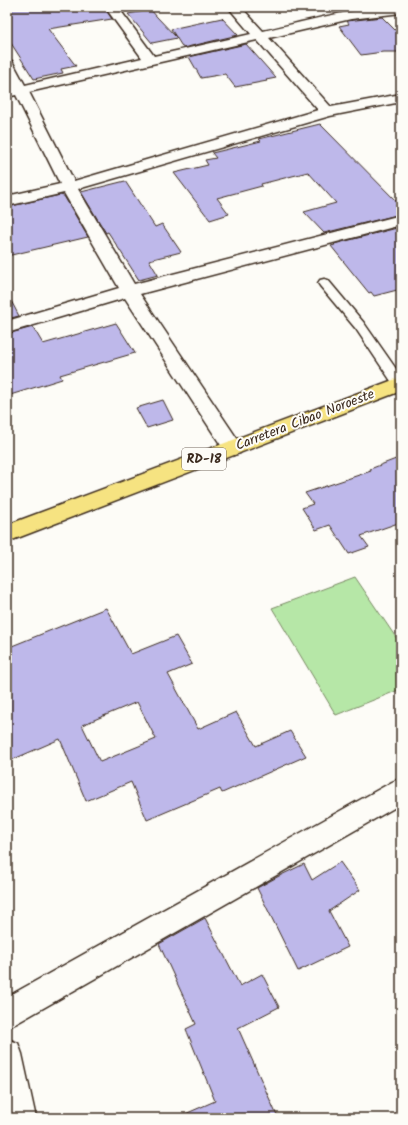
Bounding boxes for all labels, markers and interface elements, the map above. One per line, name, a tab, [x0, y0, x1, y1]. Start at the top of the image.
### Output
street label: Carretera Cibao Noroeste	[232, 383, 378, 457]
road number: RD-18	[182, 448, 226, 470]

